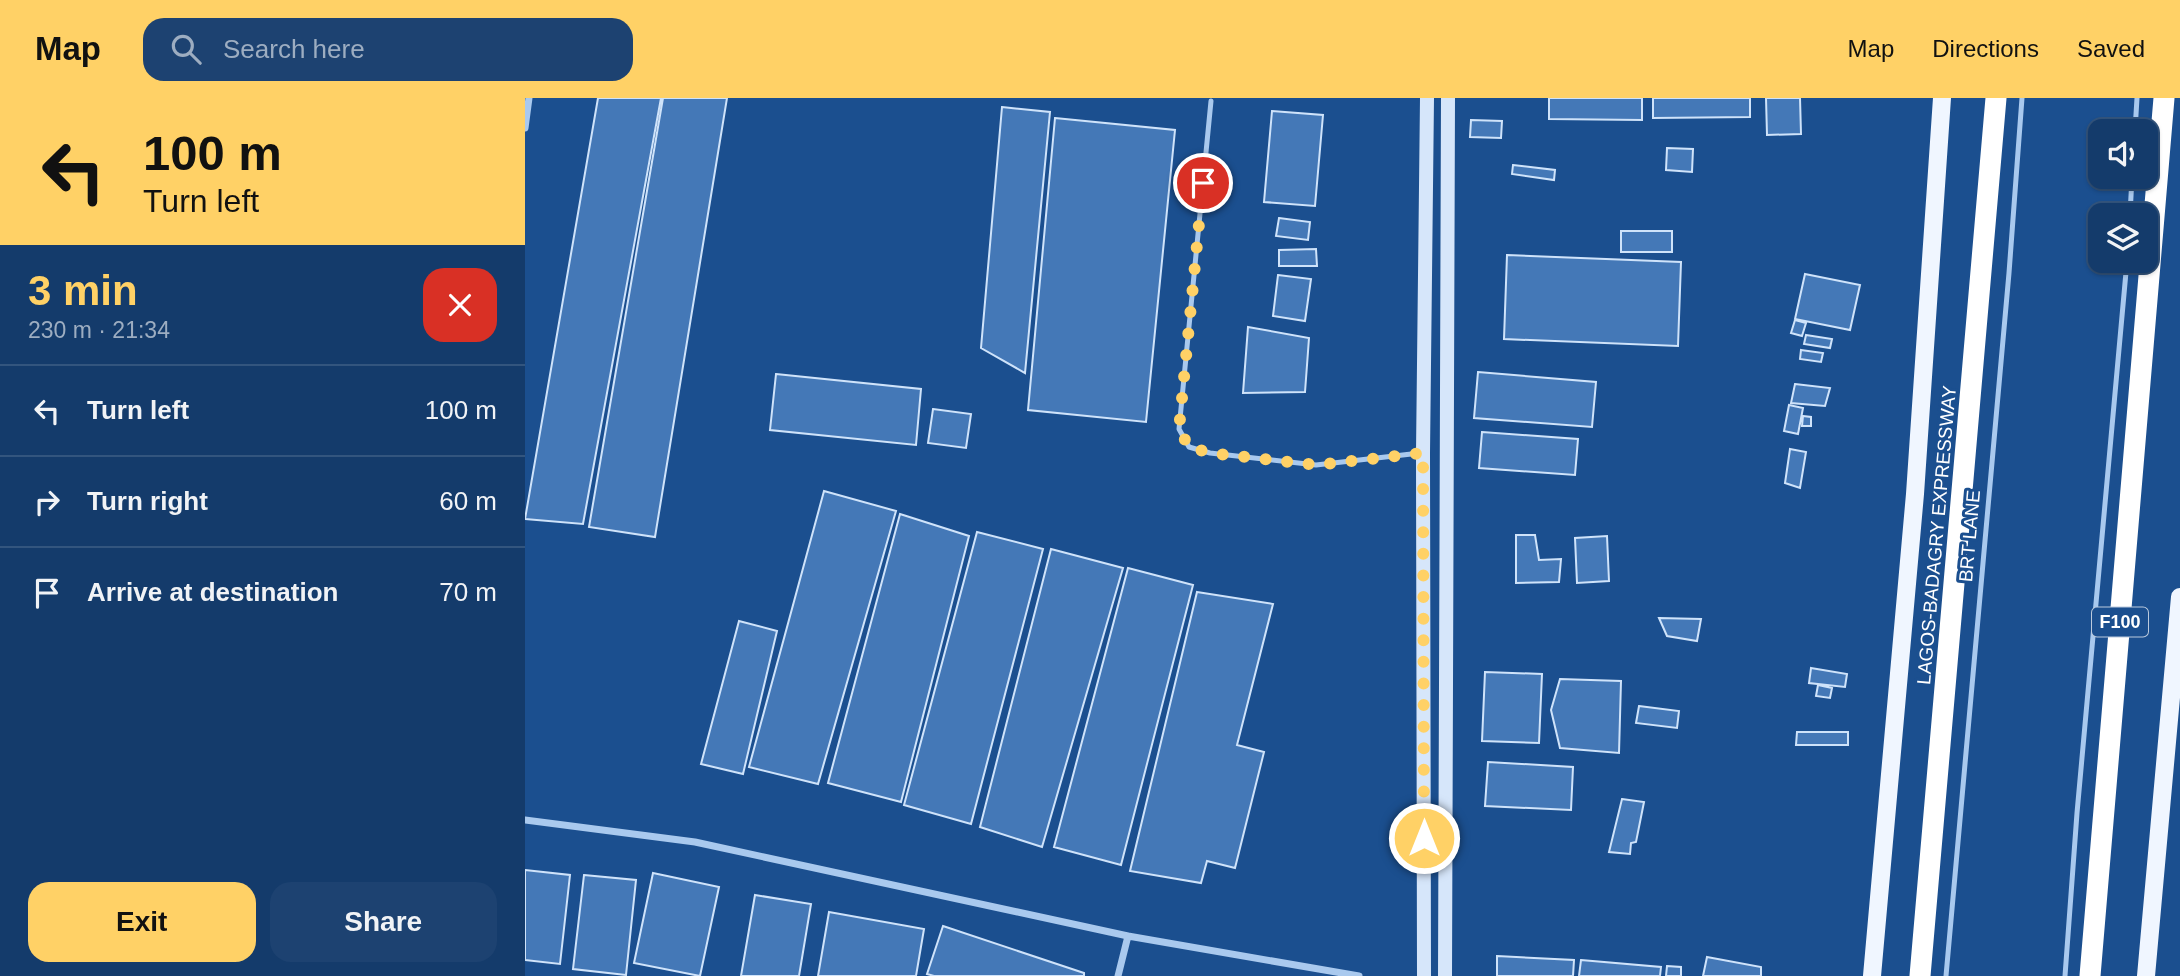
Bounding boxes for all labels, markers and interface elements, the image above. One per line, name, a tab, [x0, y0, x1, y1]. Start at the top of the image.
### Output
search box	[143, 18, 633, 81]
text: Map	[35, 30, 101, 67]
icon: search	[167, 30, 205, 68]
text: Search here	[223, 34, 365, 64]
text: Map	[1848, 35, 1894, 62]
text: Directions	[1932, 35, 2039, 62]
text: Saved	[2077, 35, 2145, 62]
map controls	[2088, 119, 2158, 273]
button: sound	[2088, 119, 2158, 189]
icon: left	[28, 126, 119, 217]
text: 100 m	[143, 126, 282, 180]
pin	[1173, 153, 1233, 213]
icon: arrive	[1184, 164, 1222, 202]
text: Turn left	[143, 183, 259, 219]
button: layers	[2088, 203, 2158, 273]
text: 3 min	[28, 267, 138, 314]
button: close	[423, 268, 497, 342]
text: 230 m · 21:34	[28, 317, 170, 343]
street label: LAGOS-BADAGRY EXPRESSWAY	[1913, 384, 1960, 686]
icon: left	[28, 392, 66, 430]
text: Turn left	[87, 395, 189, 425]
text: 100 m	[425, 395, 497, 425]
icon: right	[28, 483, 66, 521]
text: Turn right	[87, 486, 208, 516]
text: 60 m	[439, 486, 497, 516]
street label: BRT LANE	[1955, 489, 1984, 583]
icon: arrive	[28, 574, 66, 612]
text: Arrive at destination	[87, 577, 338, 607]
text: 70 m	[439, 577, 497, 607]
road number: F100	[2092, 608, 2148, 636]
position arrow	[1387, 801, 1461, 875]
button: Exit	[28, 882, 256, 962]
button: Share	[270, 882, 497, 962]

